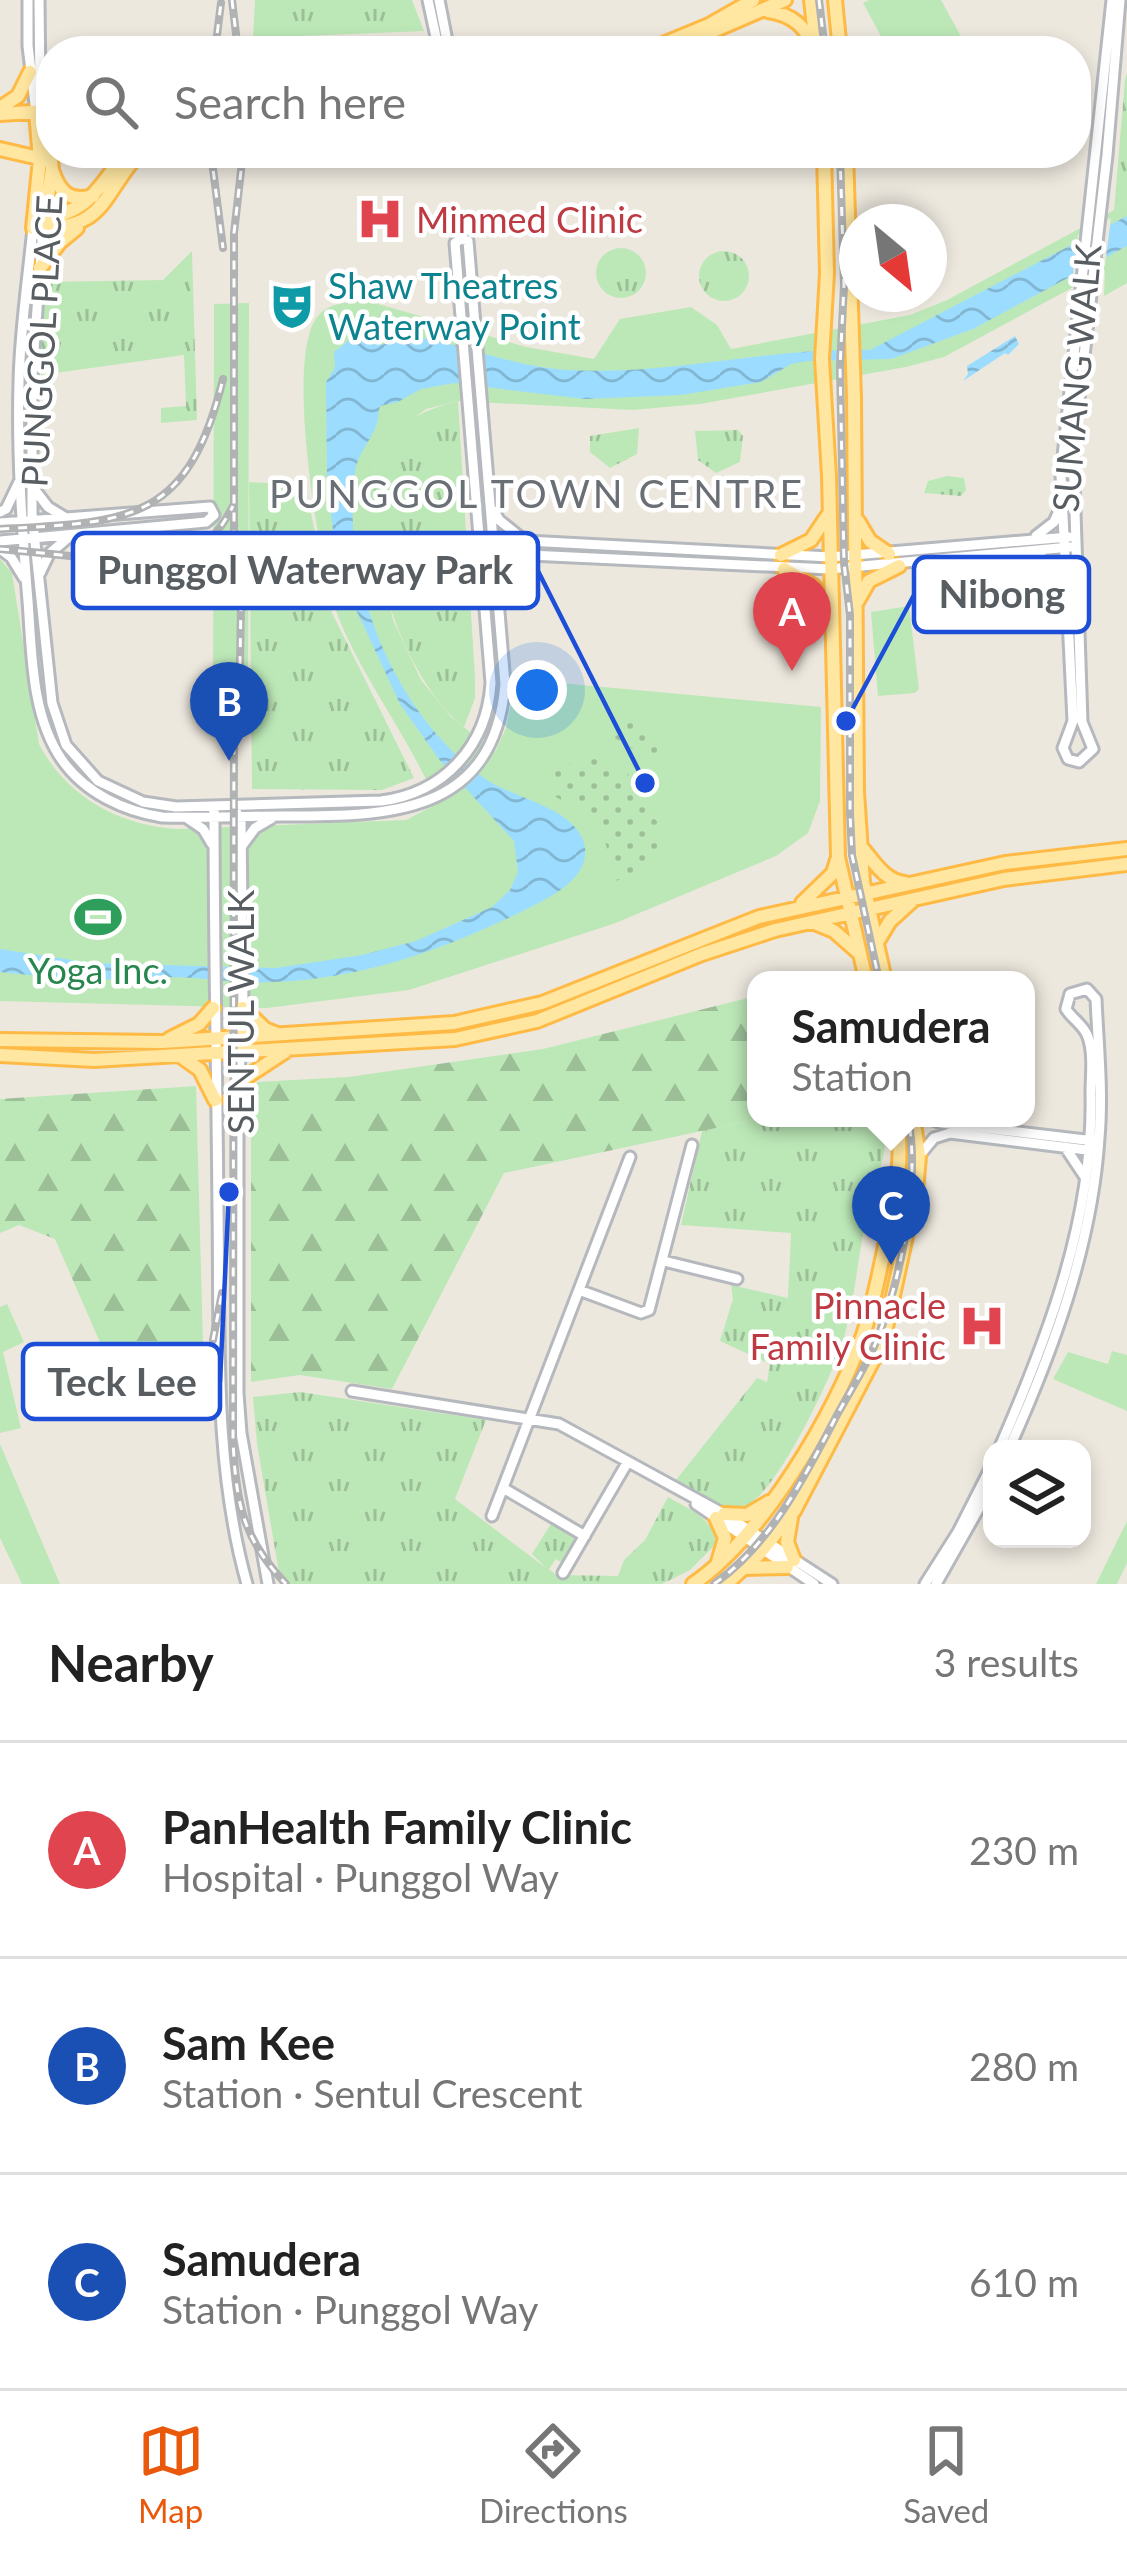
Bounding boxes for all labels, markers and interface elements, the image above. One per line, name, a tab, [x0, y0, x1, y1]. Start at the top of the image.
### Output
search box	[36, 36, 1091, 168]
icon: search	[78, 69, 144, 135]
text: Search here	[174, 75, 406, 129]
street label: PUNGGOL PLACE	[11, 194, 71, 488]
hospital icon: Minmed Clinic	[355, 194, 405, 244]
place label: Minmed Clinic	[416, 197, 643, 241]
north arrow	[839, 204, 947, 312]
street label: SUMANG WALK	[1042, 242, 1110, 514]
place label: Shaw Theatres Waterway Point	[328, 263, 581, 348]
theatre icon: Shaw Theatres Waterway Point	[267, 281, 317, 331]
district label: PUNGGOL TOWN CENTRE	[269, 470, 805, 516]
callout: Punggol Waterway Park	[73, 533, 538, 608]
text: Punggol Waterway Park	[97, 546, 513, 592]
callout: Nibong	[914, 557, 1089, 632]
text: Nibong	[939, 570, 1065, 616]
pin: A	[753, 572, 831, 671]
your location	[507, 660, 567, 720]
pin: B	[190, 662, 268, 761]
street label: SENTUL WALK	[218, 890, 262, 1134]
sports icon: Yoga Inc.	[73, 892, 123, 942]
place label: Yoga Inc.	[28, 948, 168, 992]
popup	[747, 971, 1035, 1127]
text: Samudera	[791, 999, 991, 1053]
text: Station	[791, 1053, 913, 1099]
pin: C	[852, 1166, 930, 1265]
place label: Pinnacle Family Clinic	[750, 1283, 946, 1368]
hospital icon: Pinnacle Family Clinic	[957, 1301, 1007, 1351]
callout: Teck Lee	[23, 1344, 220, 1419]
text: Teck Lee	[47, 1358, 197, 1404]
map controls	[983, 1440, 1091, 1548]
button: layers	[983, 1440, 1091, 1548]
text: Nearby	[48, 1632, 214, 1693]
text: 3 results	[934, 1639, 1079, 1685]
text: PanHealth Family Clinic	[162, 1800, 632, 1854]
text: A	[73, 1827, 101, 1873]
text: 230 m	[969, 1827, 1079, 1873]
text: Hospital · Punggol Way	[162, 1854, 559, 1900]
text: Sam Kee	[162, 2016, 335, 2070]
text: B	[74, 2043, 100, 2089]
text: 280 m	[969, 2043, 1079, 2089]
text: Station · Sentul Crescent	[162, 2070, 583, 2116]
text: Samudera	[162, 2232, 361, 2286]
text: C	[74, 2259, 100, 2305]
text: 610 m	[969, 2259, 1079, 2305]
text: Station · Punggol Way	[162, 2286, 538, 2332]
tab: Map	[138, 2418, 204, 2530]
tab: Directions	[479, 2418, 628, 2530]
tab: Saved	[903, 2418, 989, 2530]

